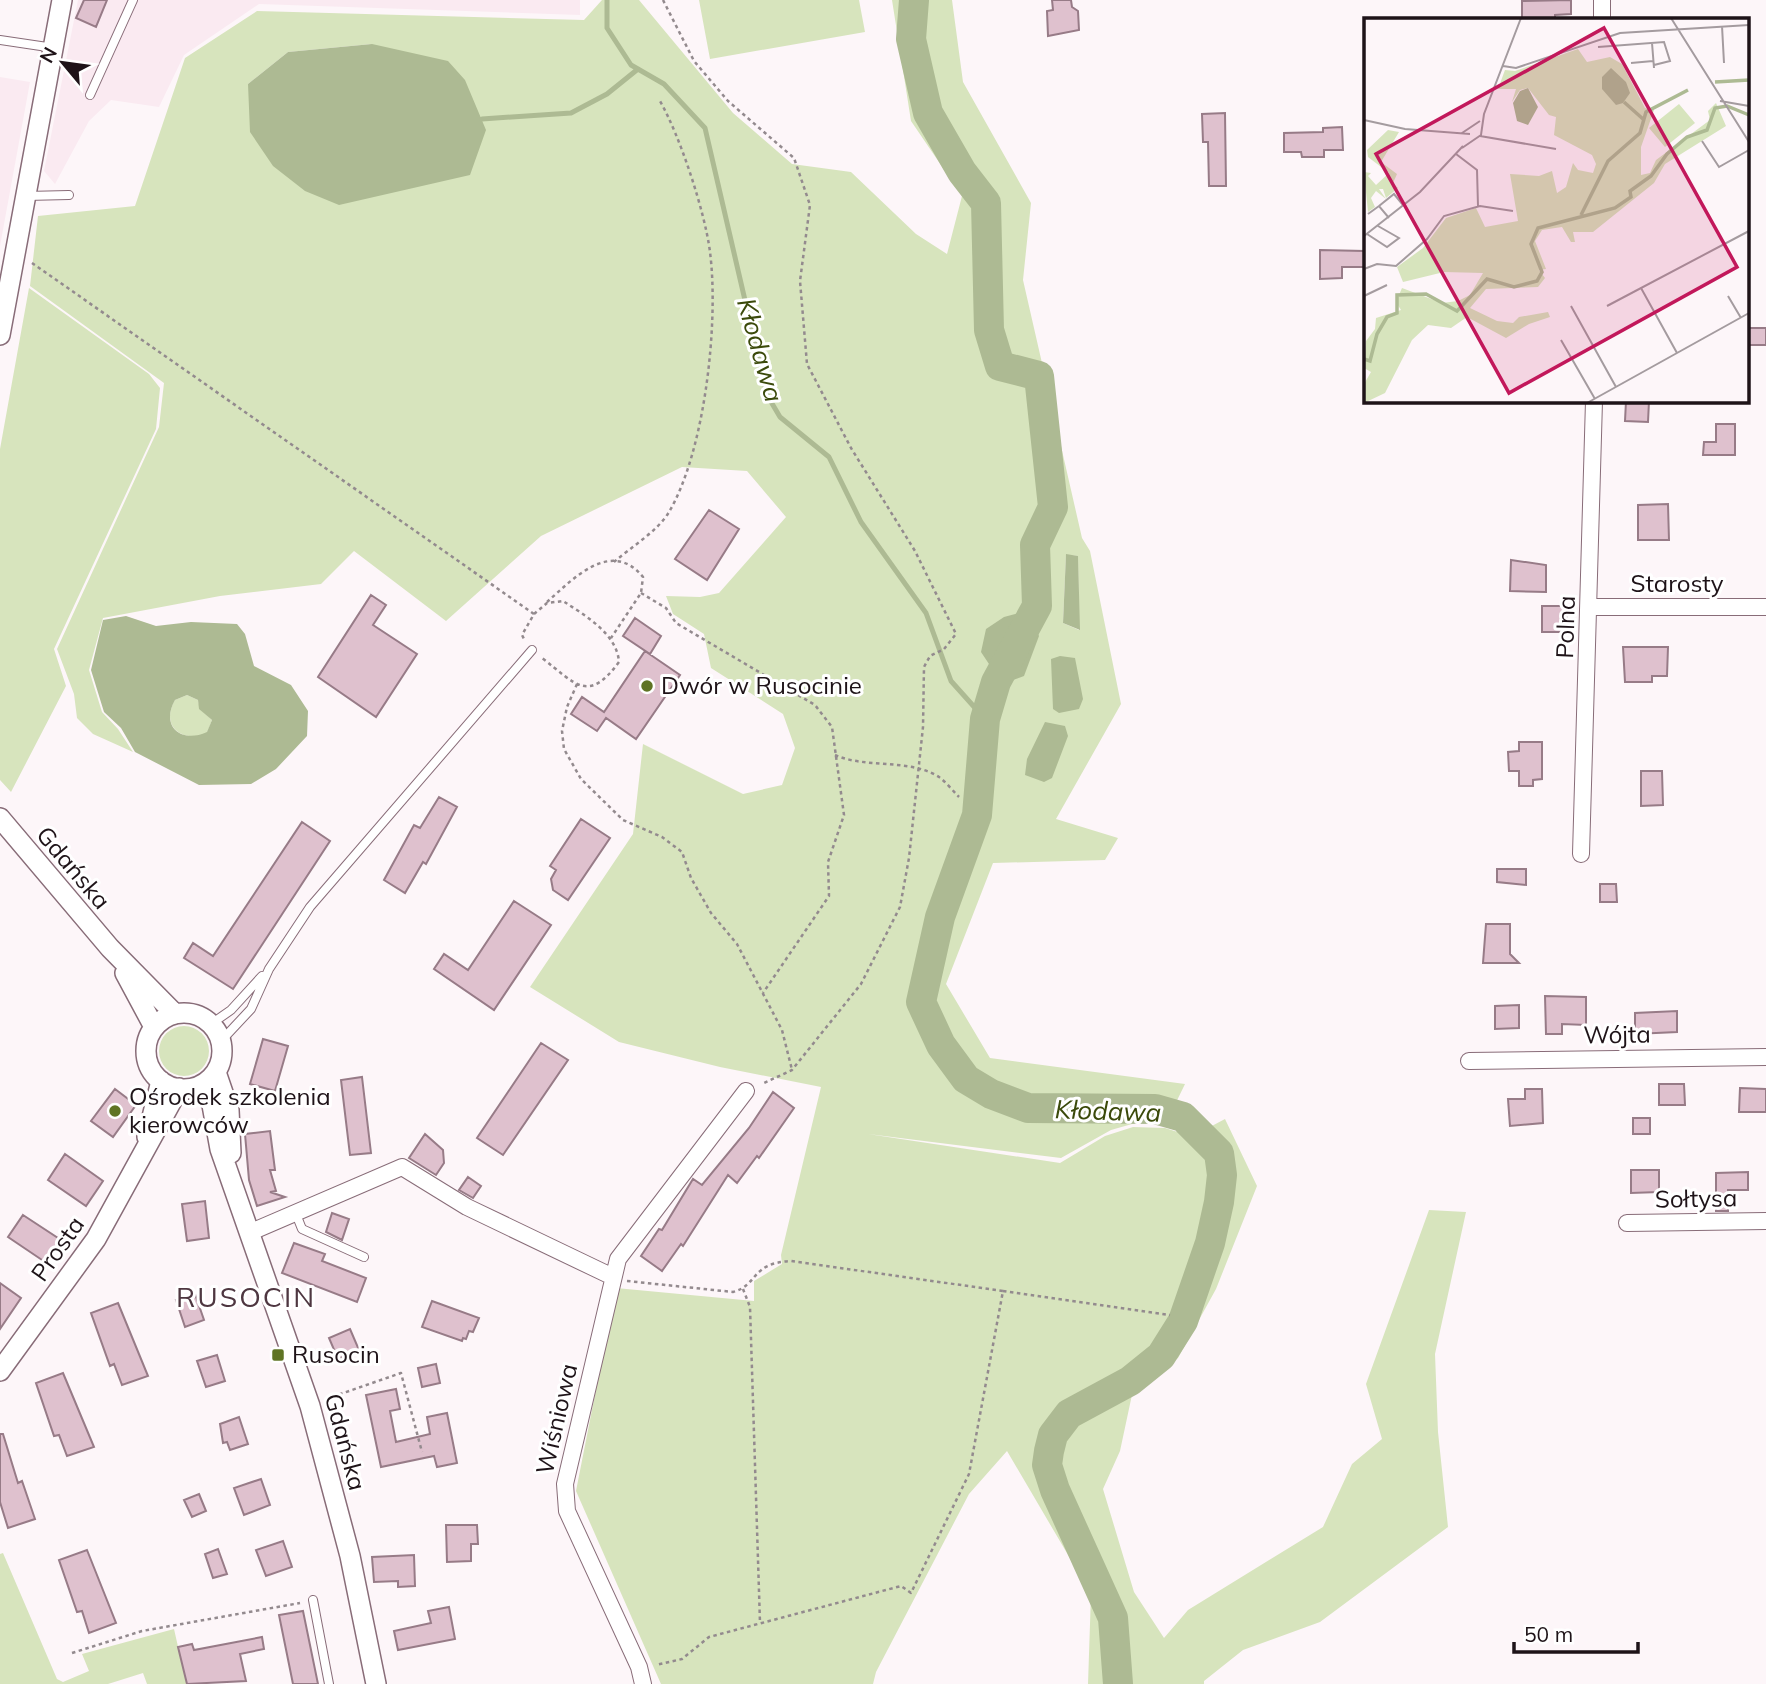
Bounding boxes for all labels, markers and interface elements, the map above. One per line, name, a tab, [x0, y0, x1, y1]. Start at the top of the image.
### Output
inset map	[1364, 18, 1748, 402]
north arrow	[28, 28, 98, 98]
text: N	[34, 43, 62, 67]
water label: Kłodawa	[730, 294, 791, 406]
street label: Starosty	[1630, 568, 1724, 598]
street label: Polna	[1549, 595, 1581, 659]
place label: Dwór w Rusocinie	[661, 670, 862, 700]
marker: Dwór w Rusocinie	[639, 678, 655, 694]
street label: Gdańska	[30, 820, 117, 915]
street label: Wójta	[1583, 1018, 1651, 1050]
place label: Ośrodek szkolenia kierowców	[129, 1081, 331, 1139]
water label: Kłodawa	[1054, 1092, 1162, 1129]
marker: Ośrodek szkolenia kierowców	[107, 1103, 123, 1119]
street label: Sołtysa	[1655, 1182, 1737, 1214]
street label: Prosta	[24, 1210, 90, 1287]
district label: RUSOCIN	[176, 1279, 316, 1314]
place label: Rusocin	[292, 1339, 380, 1369]
marker: Rusocin	[270, 1347, 286, 1363]
street label: Wiśniowa	[529, 1361, 583, 1477]
street label: Gdańska	[319, 1390, 373, 1493]
scale bar	[1514, 1610, 1638, 1654]
text: 50 m	[1524, 1621, 1573, 1647]

